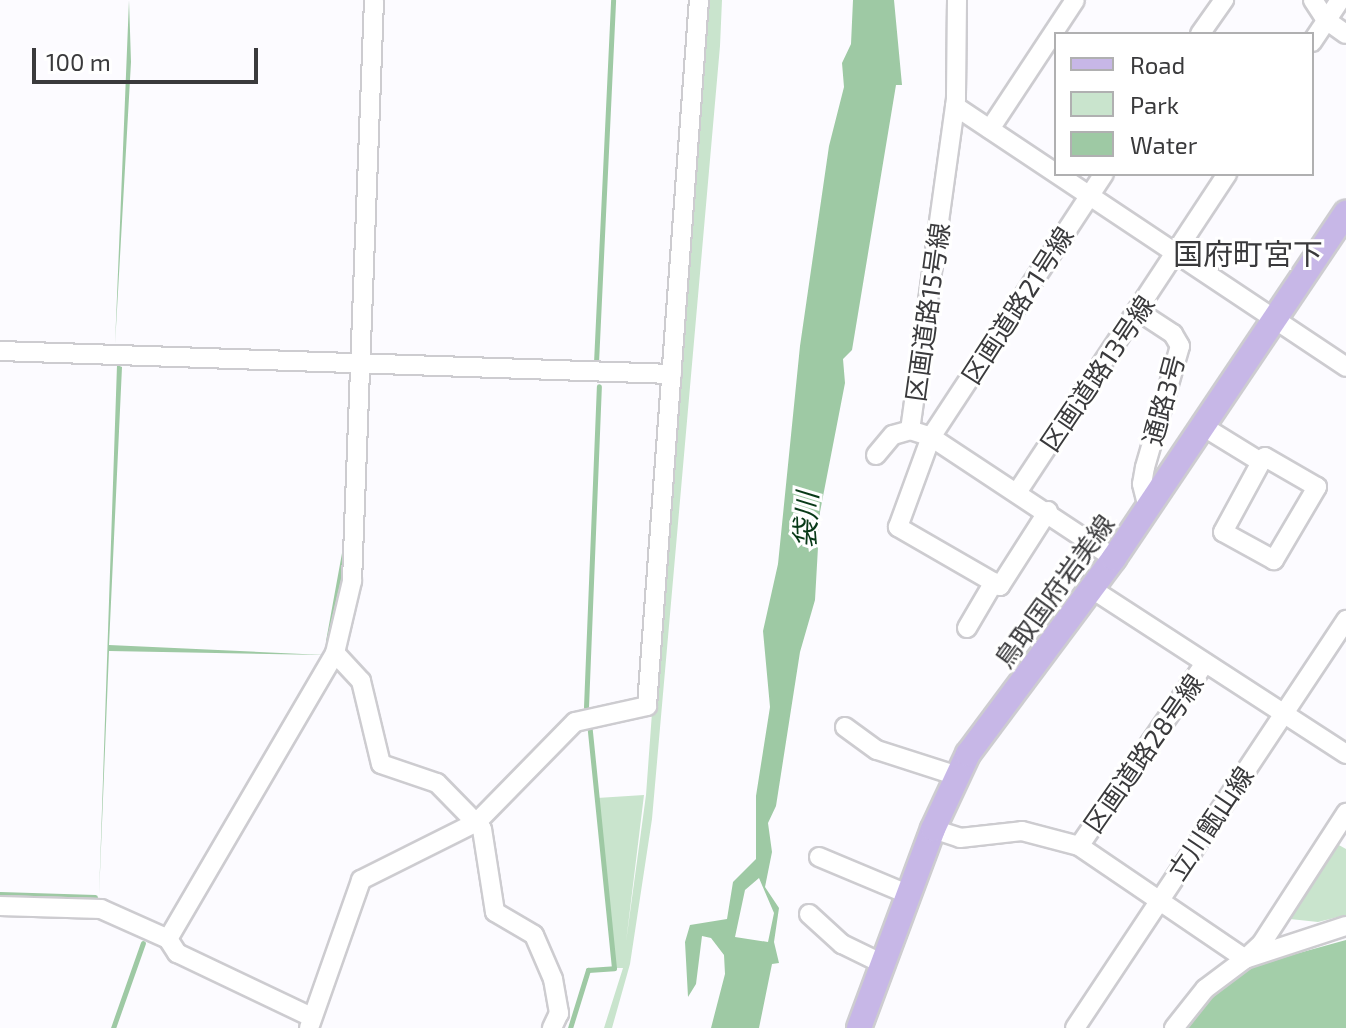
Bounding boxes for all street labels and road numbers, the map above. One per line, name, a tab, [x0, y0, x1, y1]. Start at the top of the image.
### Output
street label: 区画道路15号線	[899, 221, 955, 403]
street label: 区画道路21号線	[955, 221, 1079, 389]
street label: 区画道路13号線	[1034, 289, 1160, 457]
street label: 通路3号	[1136, 351, 1190, 449]
street label: 鳥取国府岩美線	[988, 508, 1120, 674]
street label: 区画道路28号線	[1077, 668, 1209, 838]
street label: 立川甑山線	[1161, 760, 1259, 886]

